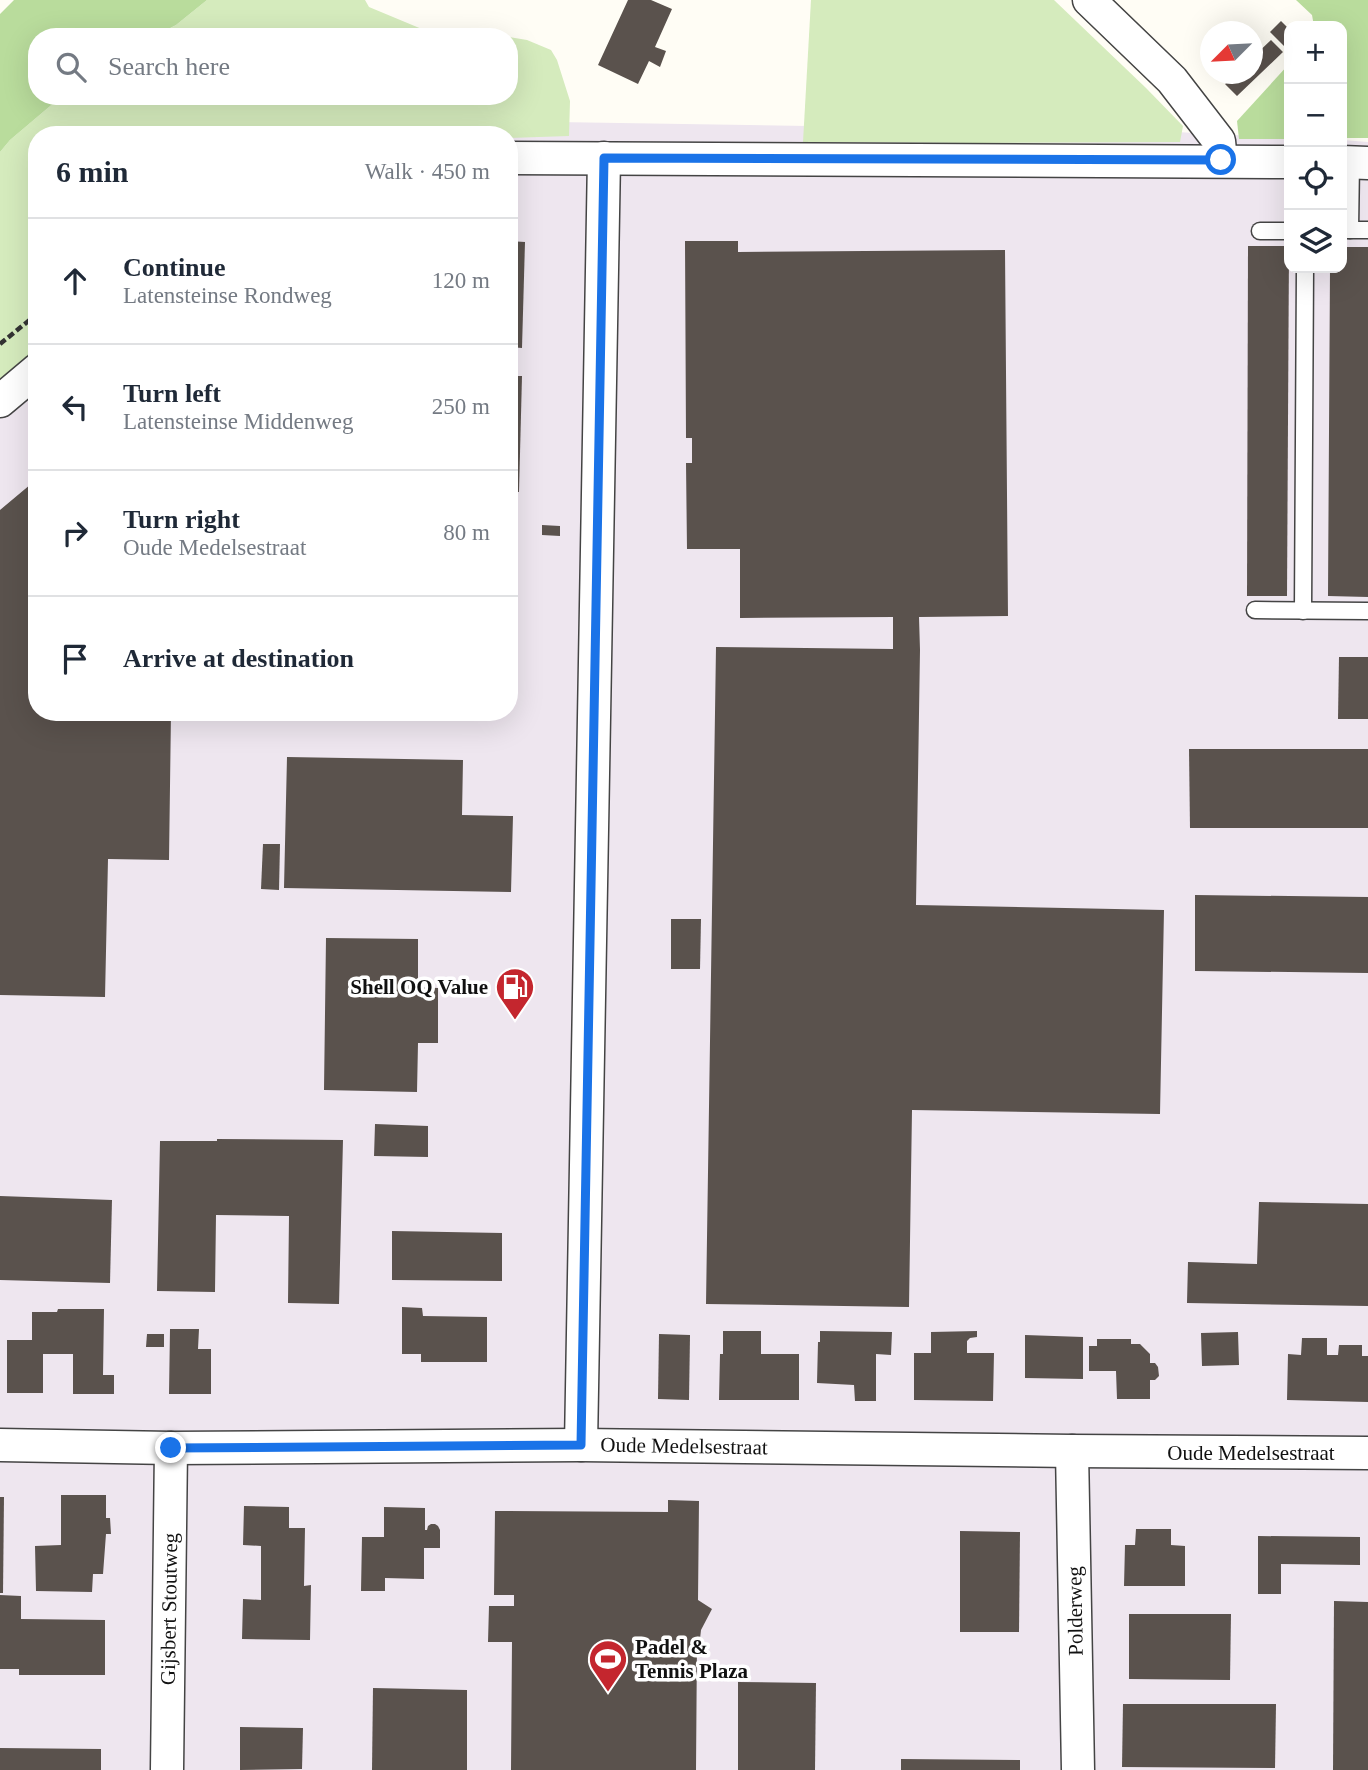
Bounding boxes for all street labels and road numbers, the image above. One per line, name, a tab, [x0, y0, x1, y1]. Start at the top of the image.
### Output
street label: Oude Medelsestraat	[600, 1433, 768, 1459]
street label: Oude Medelsestraat	[1167, 1441, 1335, 1465]
street label: Gijsbert Stoutweg	[156, 1532, 182, 1685]
street label: Polderweg	[1062, 1565, 1088, 1656]

